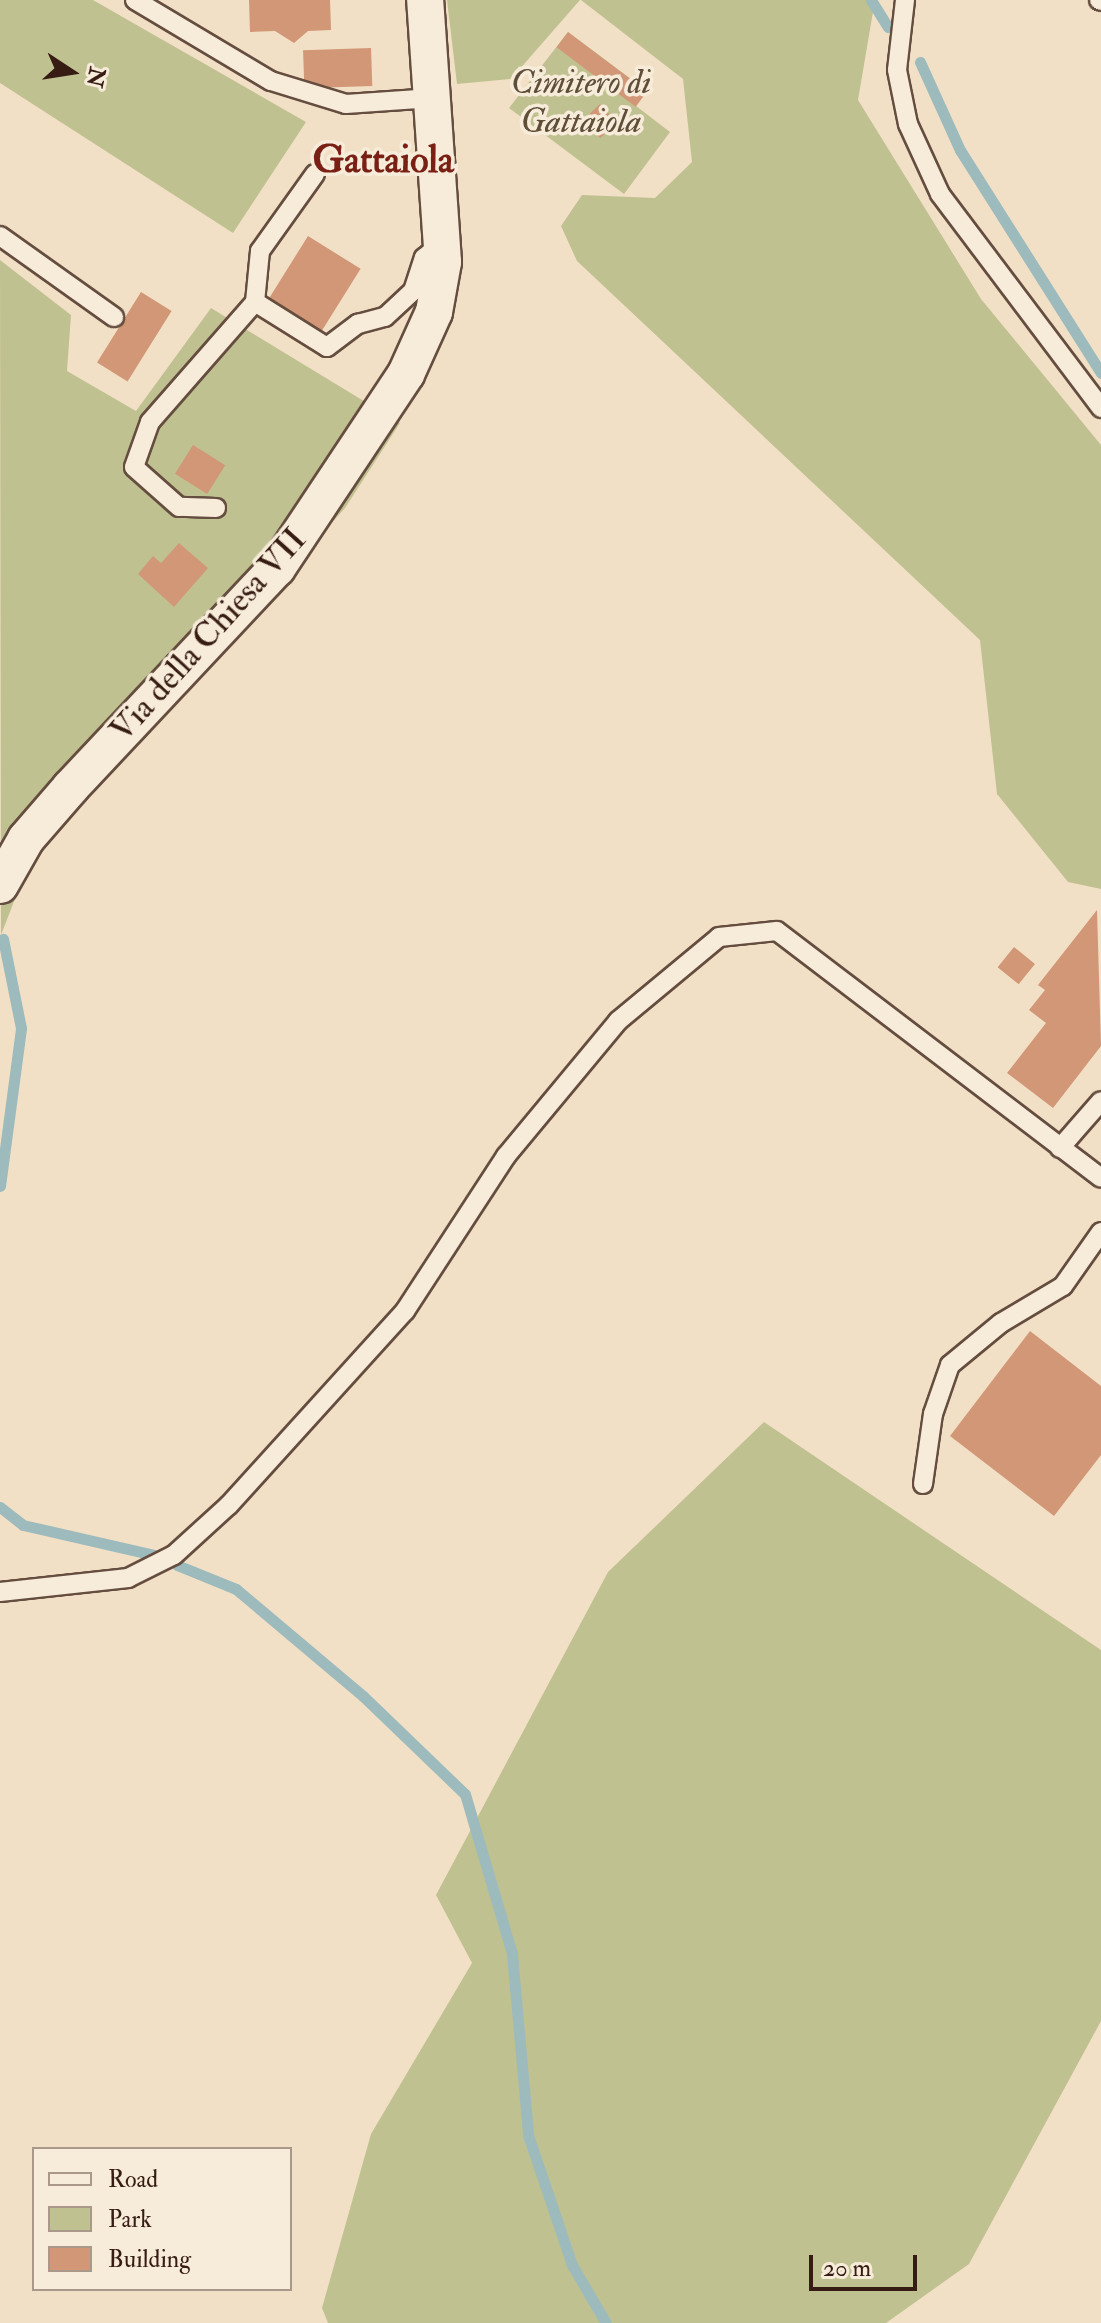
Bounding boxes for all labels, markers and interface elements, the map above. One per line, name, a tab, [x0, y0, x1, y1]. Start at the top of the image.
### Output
north arrow	[32, 32, 112, 112]
park label: Cimitero di Gattaiola	[511, 62, 651, 142]
text: N	[80, 64, 111, 90]
district label: Gattaiola	[312, 138, 454, 184]
street label: Via della Chiesa VII	[101, 520, 315, 750]
legend	[32, 2147, 292, 2291]
text: Road	[108, 2164, 158, 2195]
text: Park	[108, 2204, 152, 2235]
scale bar	[813, 2239, 921, 2289]
text: Building	[108, 2244, 191, 2275]
text: 20 m	[823, 2253, 871, 2284]

